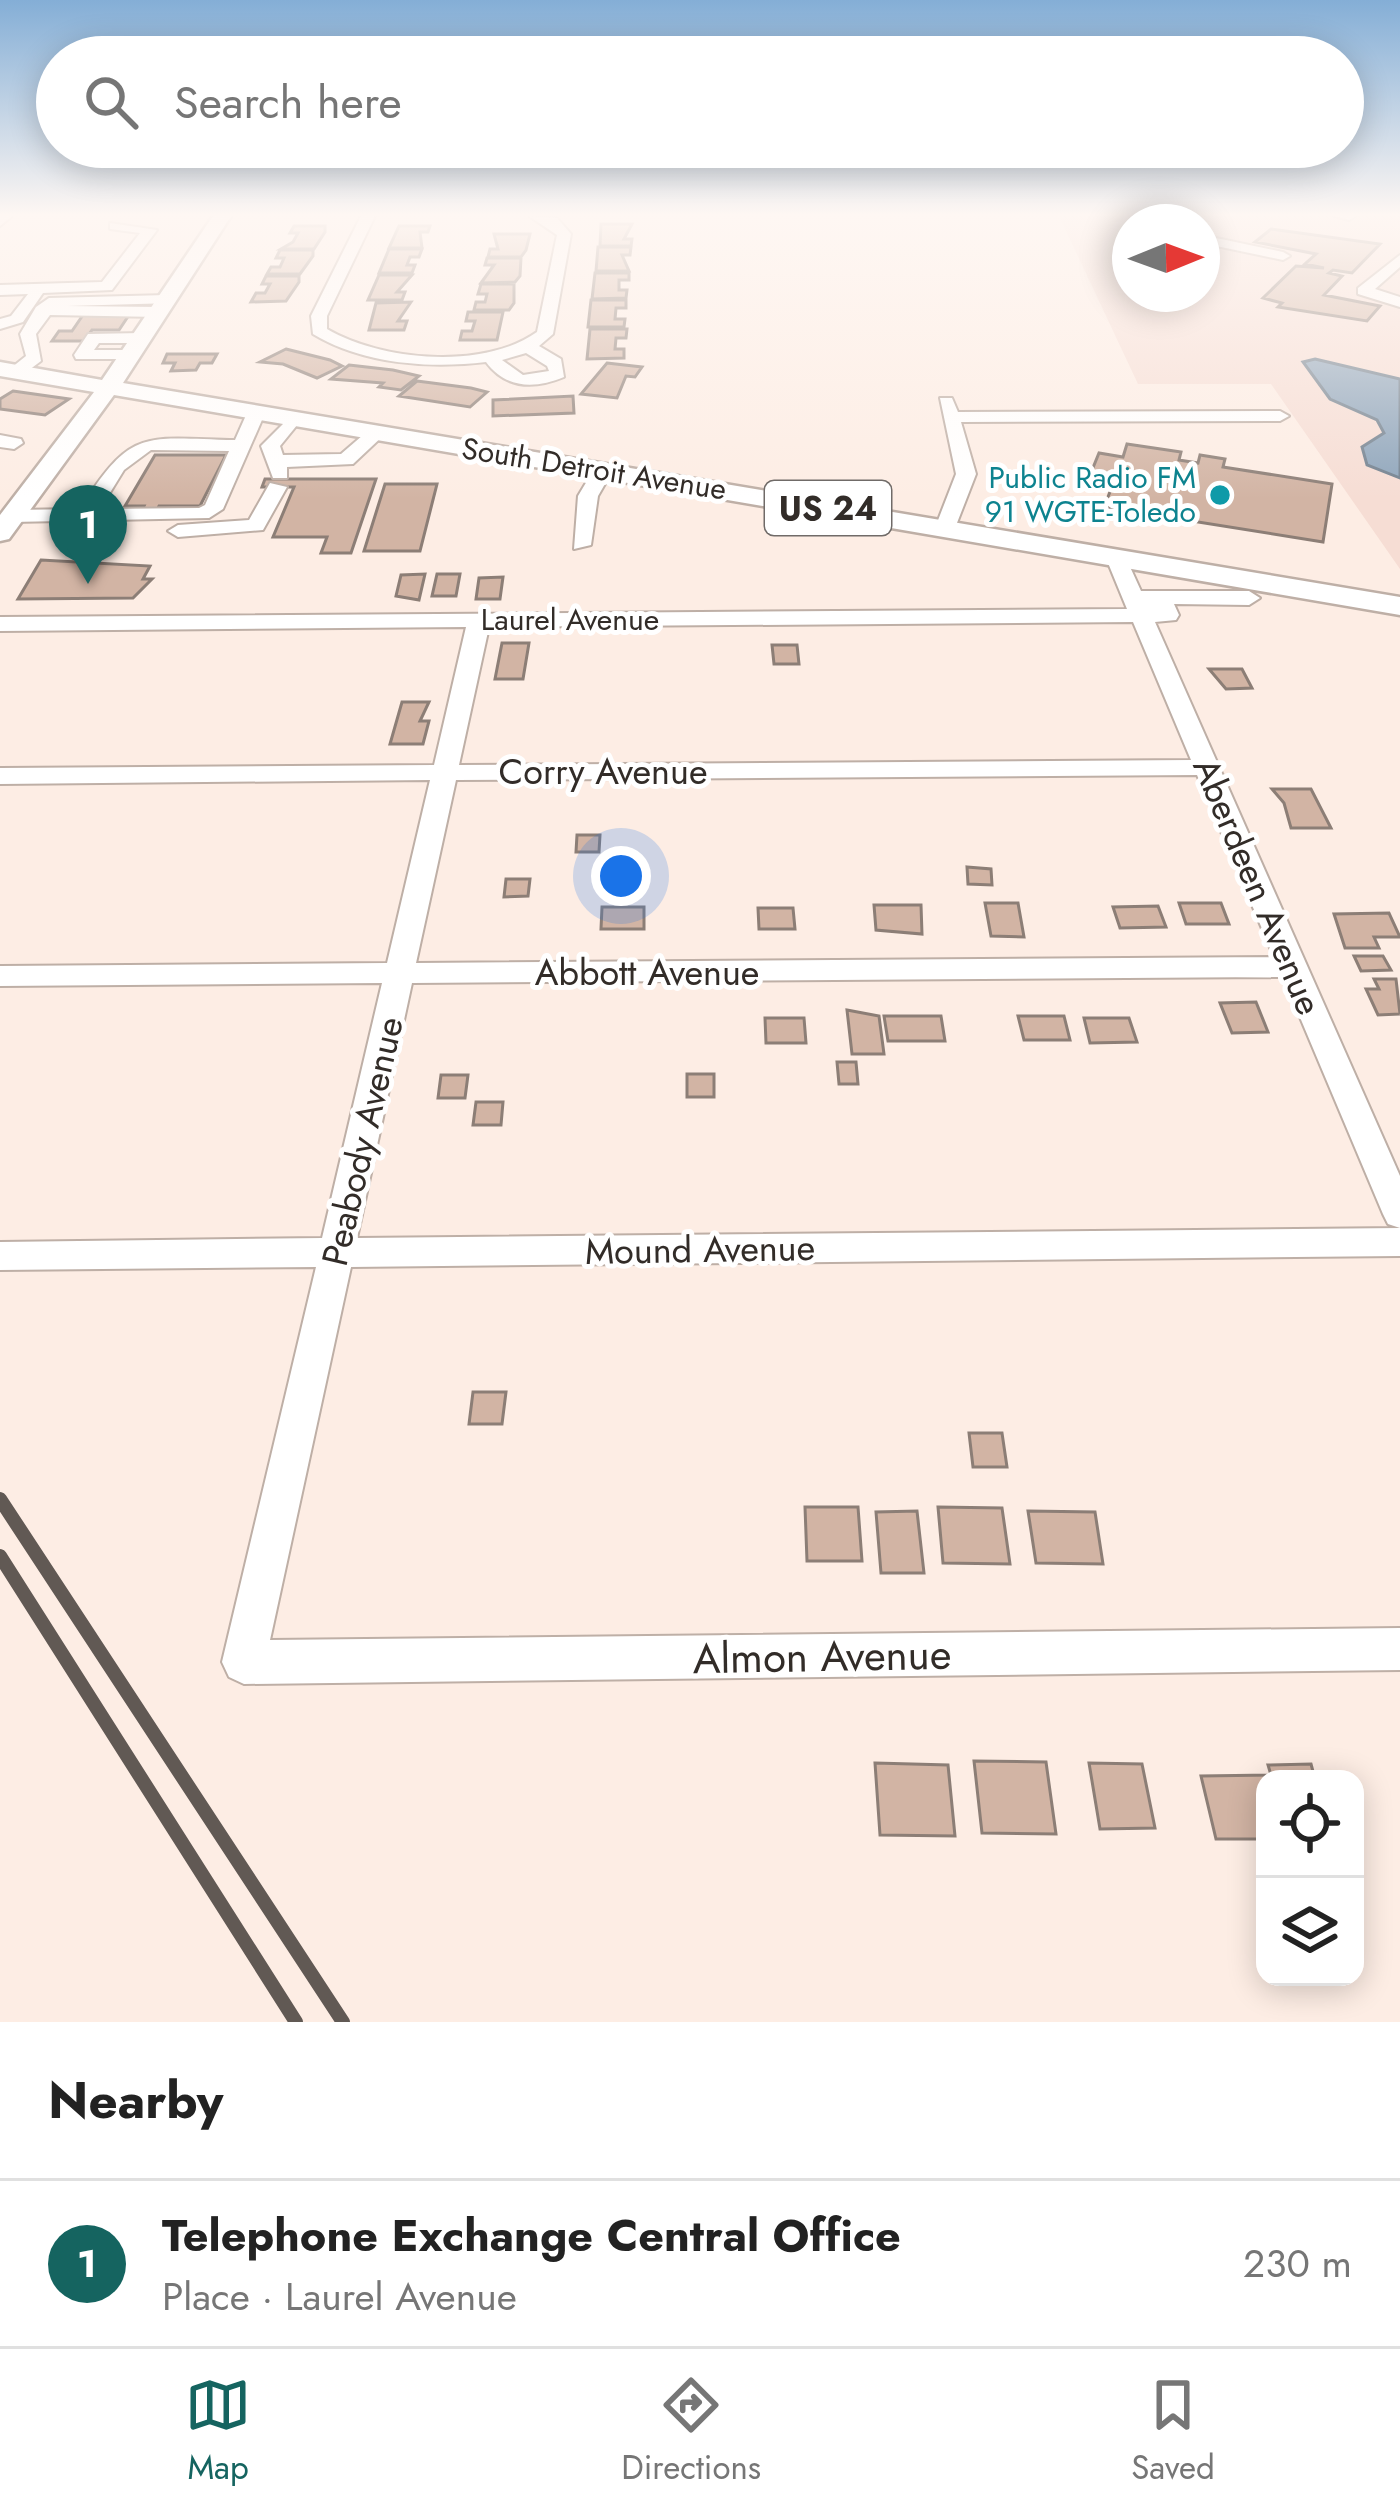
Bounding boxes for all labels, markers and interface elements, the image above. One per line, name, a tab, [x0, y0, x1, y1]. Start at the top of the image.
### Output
search box	[36, 36, 1364, 168]
icon: search	[78, 69, 144, 135]
text: Search here	[174, 70, 402, 135]
north arrow	[1112, 204, 1220, 312]
street label: South Detroit Avenue	[459, 426, 729, 511]
place label: Public Radio FM 91 WGTE-Toledo	[985, 456, 1196, 533]
road number: US 24	[765, 481, 891, 535]
marker: Public Radio FM 91 WGTE-Toledo	[1207, 482, 1233, 508]
pin: 1	[49, 485, 127, 584]
street label: Laurel Avenue	[481, 598, 659, 641]
street label: Corry Avenue	[499, 745, 707, 797]
street label: Aberdeen Avenue	[1180, 749, 1336, 1023]
your location	[591, 846, 651, 906]
street label: Abbott Avenue	[535, 946, 759, 998]
street label: Peabody Avenue	[308, 1011, 416, 1271]
street label: Mound Avenue	[585, 1221, 815, 1277]
street label: Almon Avenue	[692, 1624, 952, 1689]
map controls	[1256, 1770, 1364, 1986]
button: locate	[1256, 1770, 1364, 1878]
button: layers	[1256, 1878, 1364, 1986]
text: Nearby	[48, 2063, 223, 2137]
text: Telephone Exchange Central Office	[162, 2203, 901, 2268]
text: 1	[77, 2235, 97, 2292]
text: 230 m	[1243, 2235, 1352, 2292]
text: Place · Laurel Avenue	[162, 2268, 517, 2325]
tab: Map	[185, 2372, 251, 2491]
tab: Directions	[621, 2372, 761, 2491]
tab: Saved	[1131, 2372, 1215, 2491]

